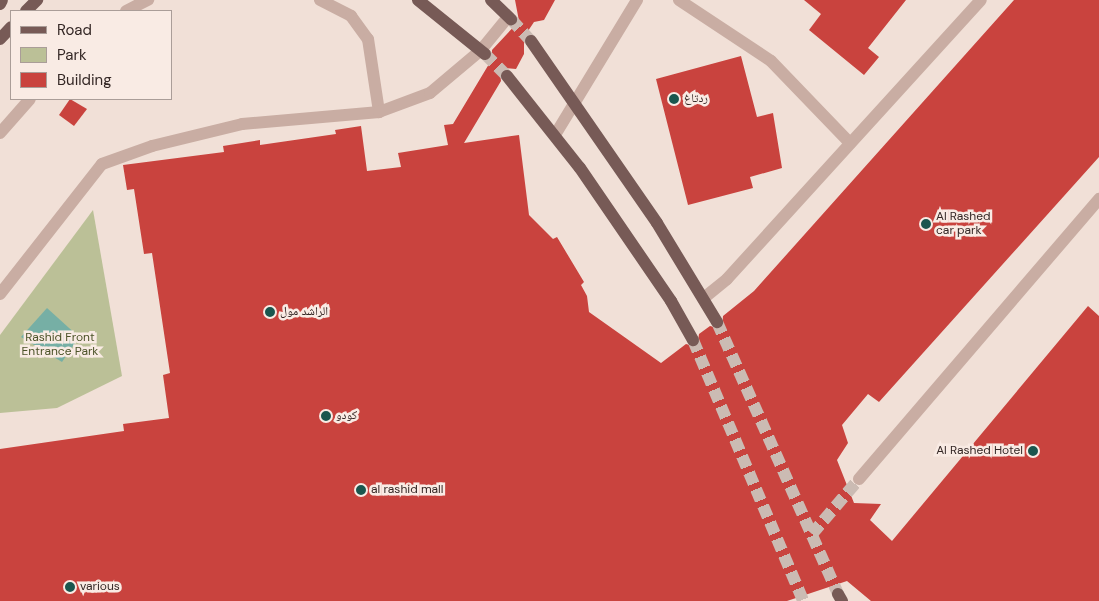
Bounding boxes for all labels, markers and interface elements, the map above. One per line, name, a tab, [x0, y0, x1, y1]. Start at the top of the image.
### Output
legend	[10, 10, 172, 100]
text: Road	[57, 20, 92, 40]
text: Park	[57, 45, 87, 65]
text: Building	[57, 70, 112, 90]
place label: ردتاغ	[684, 92, 708, 106]
marker: ردتاغ	[668, 93, 680, 105]
place label: Al Rashed car park	[936, 210, 991, 238]
marker: Al Rashed car park	[920, 218, 932, 230]
place label: الراشد مول	[280, 305, 328, 319]
marker: الراشد مول	[264, 306, 276, 318]
park label: Rashid Front Entrance Park	[22, 331, 98, 359]
place label: كودو	[336, 409, 357, 423]
marker: كودو	[320, 410, 332, 422]
place label: Al Rashed Hotel	[936, 444, 1023, 458]
marker: Al Rashed Hotel	[1027, 445, 1039, 457]
place label: al rashid mall	[371, 483, 443, 497]
marker: al rashid mall	[355, 484, 367, 496]
place label: various	[80, 580, 120, 594]
marker: various	[64, 581, 76, 593]

